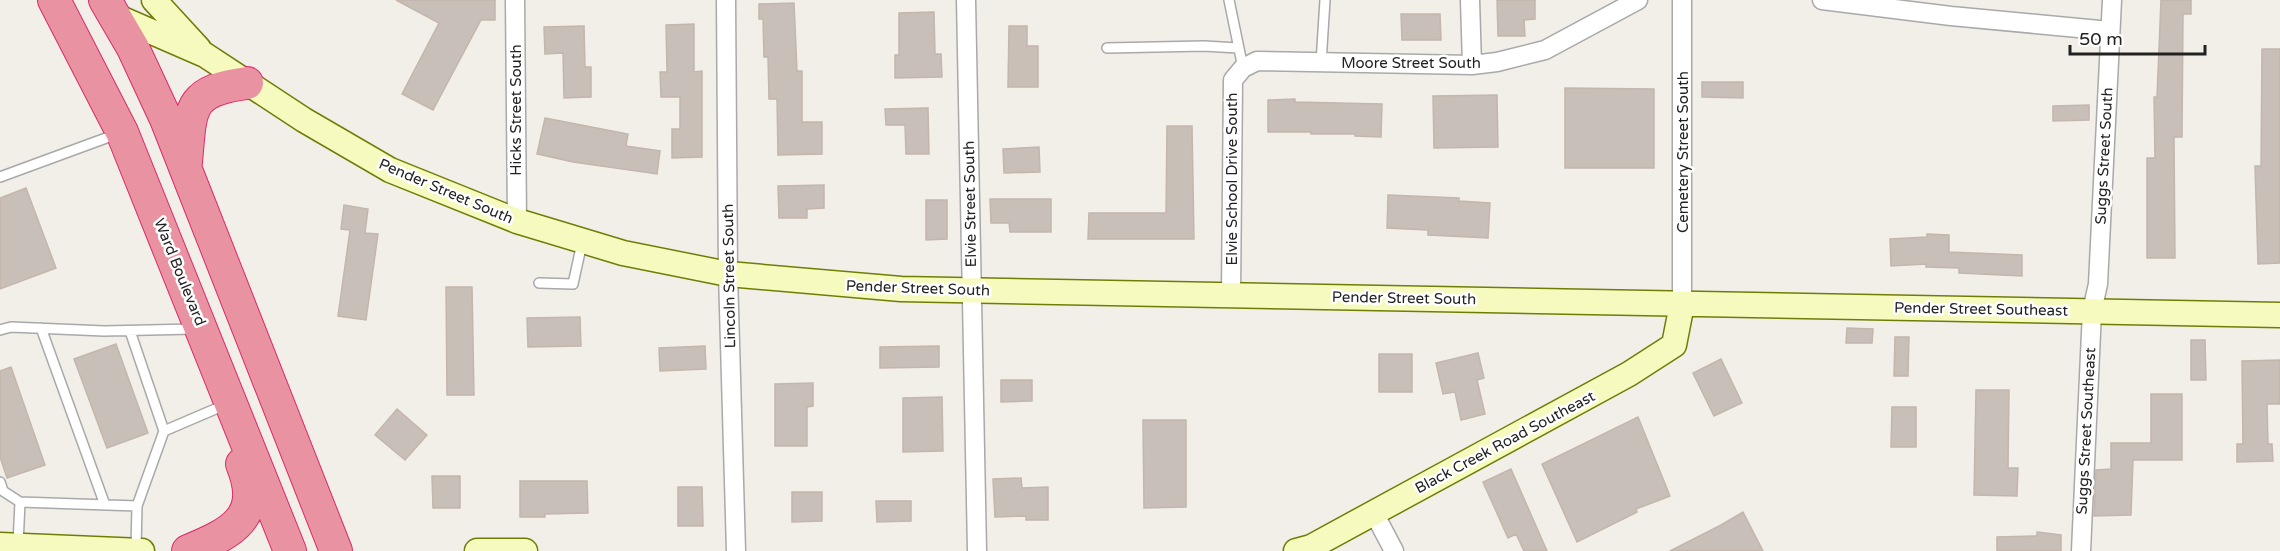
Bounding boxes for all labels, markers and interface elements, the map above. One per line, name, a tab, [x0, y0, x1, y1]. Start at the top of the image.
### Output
scale bar	[2070, 18, 2205, 56]
text: 50 m	[2079, 28, 2123, 50]
street label: Hicks Street South	[507, 44, 525, 176]
street label: Moore Street South	[1341, 54, 1481, 72]
street label: Cemetery Street South	[1674, 71, 1692, 233]
street label: Suggs Street South	[2091, 87, 2117, 225]
street label: Elvie School Drive South	[1223, 93, 1241, 265]
street label: Elvie Street South	[960, 141, 980, 267]
street label: Pender Street South	[376, 155, 516, 227]
street label: Lincoln Street South	[719, 204, 739, 348]
street label: Ward Boulevard	[150, 216, 210, 328]
street label: Pender Street South	[846, 276, 990, 300]
street label: Pender Street South	[1332, 288, 1476, 308]
street label: Pender Street Southeast	[1894, 298, 2068, 320]
street label: Suggs Street Southeast	[2073, 347, 2099, 515]
street label: Black Creek Road Southeast	[1412, 387, 1598, 497]

